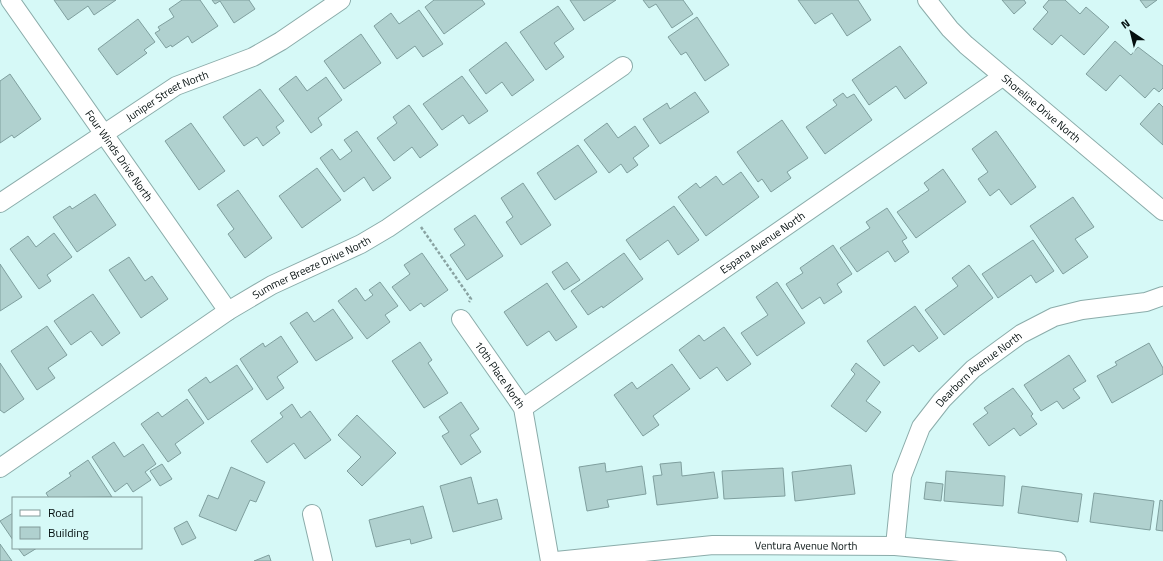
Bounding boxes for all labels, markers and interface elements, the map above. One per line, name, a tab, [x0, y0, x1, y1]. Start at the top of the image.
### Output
north arrow	[1111, 12, 1151, 52]
text: N	[1118, 15, 1133, 33]
street label: Juniper Street North	[123, 67, 211, 125]
street label: Shoreline Drive North	[998, 70, 1084, 147]
street label: Four Winds Drive North	[81, 107, 157, 205]
street label: Espana Avenue North	[717, 207, 808, 278]
street label: Summer Breeze Drive North	[249, 232, 374, 303]
street label: Dearborn Avenue North	[931, 328, 1025, 410]
street label: 10th Place North	[471, 338, 529, 412]
legend	[12, 497, 142, 549]
text: Road	[48, 503, 74, 522]
text: Building	[48, 523, 89, 542]
street label: Ventura Avenue North	[755, 537, 858, 554]

